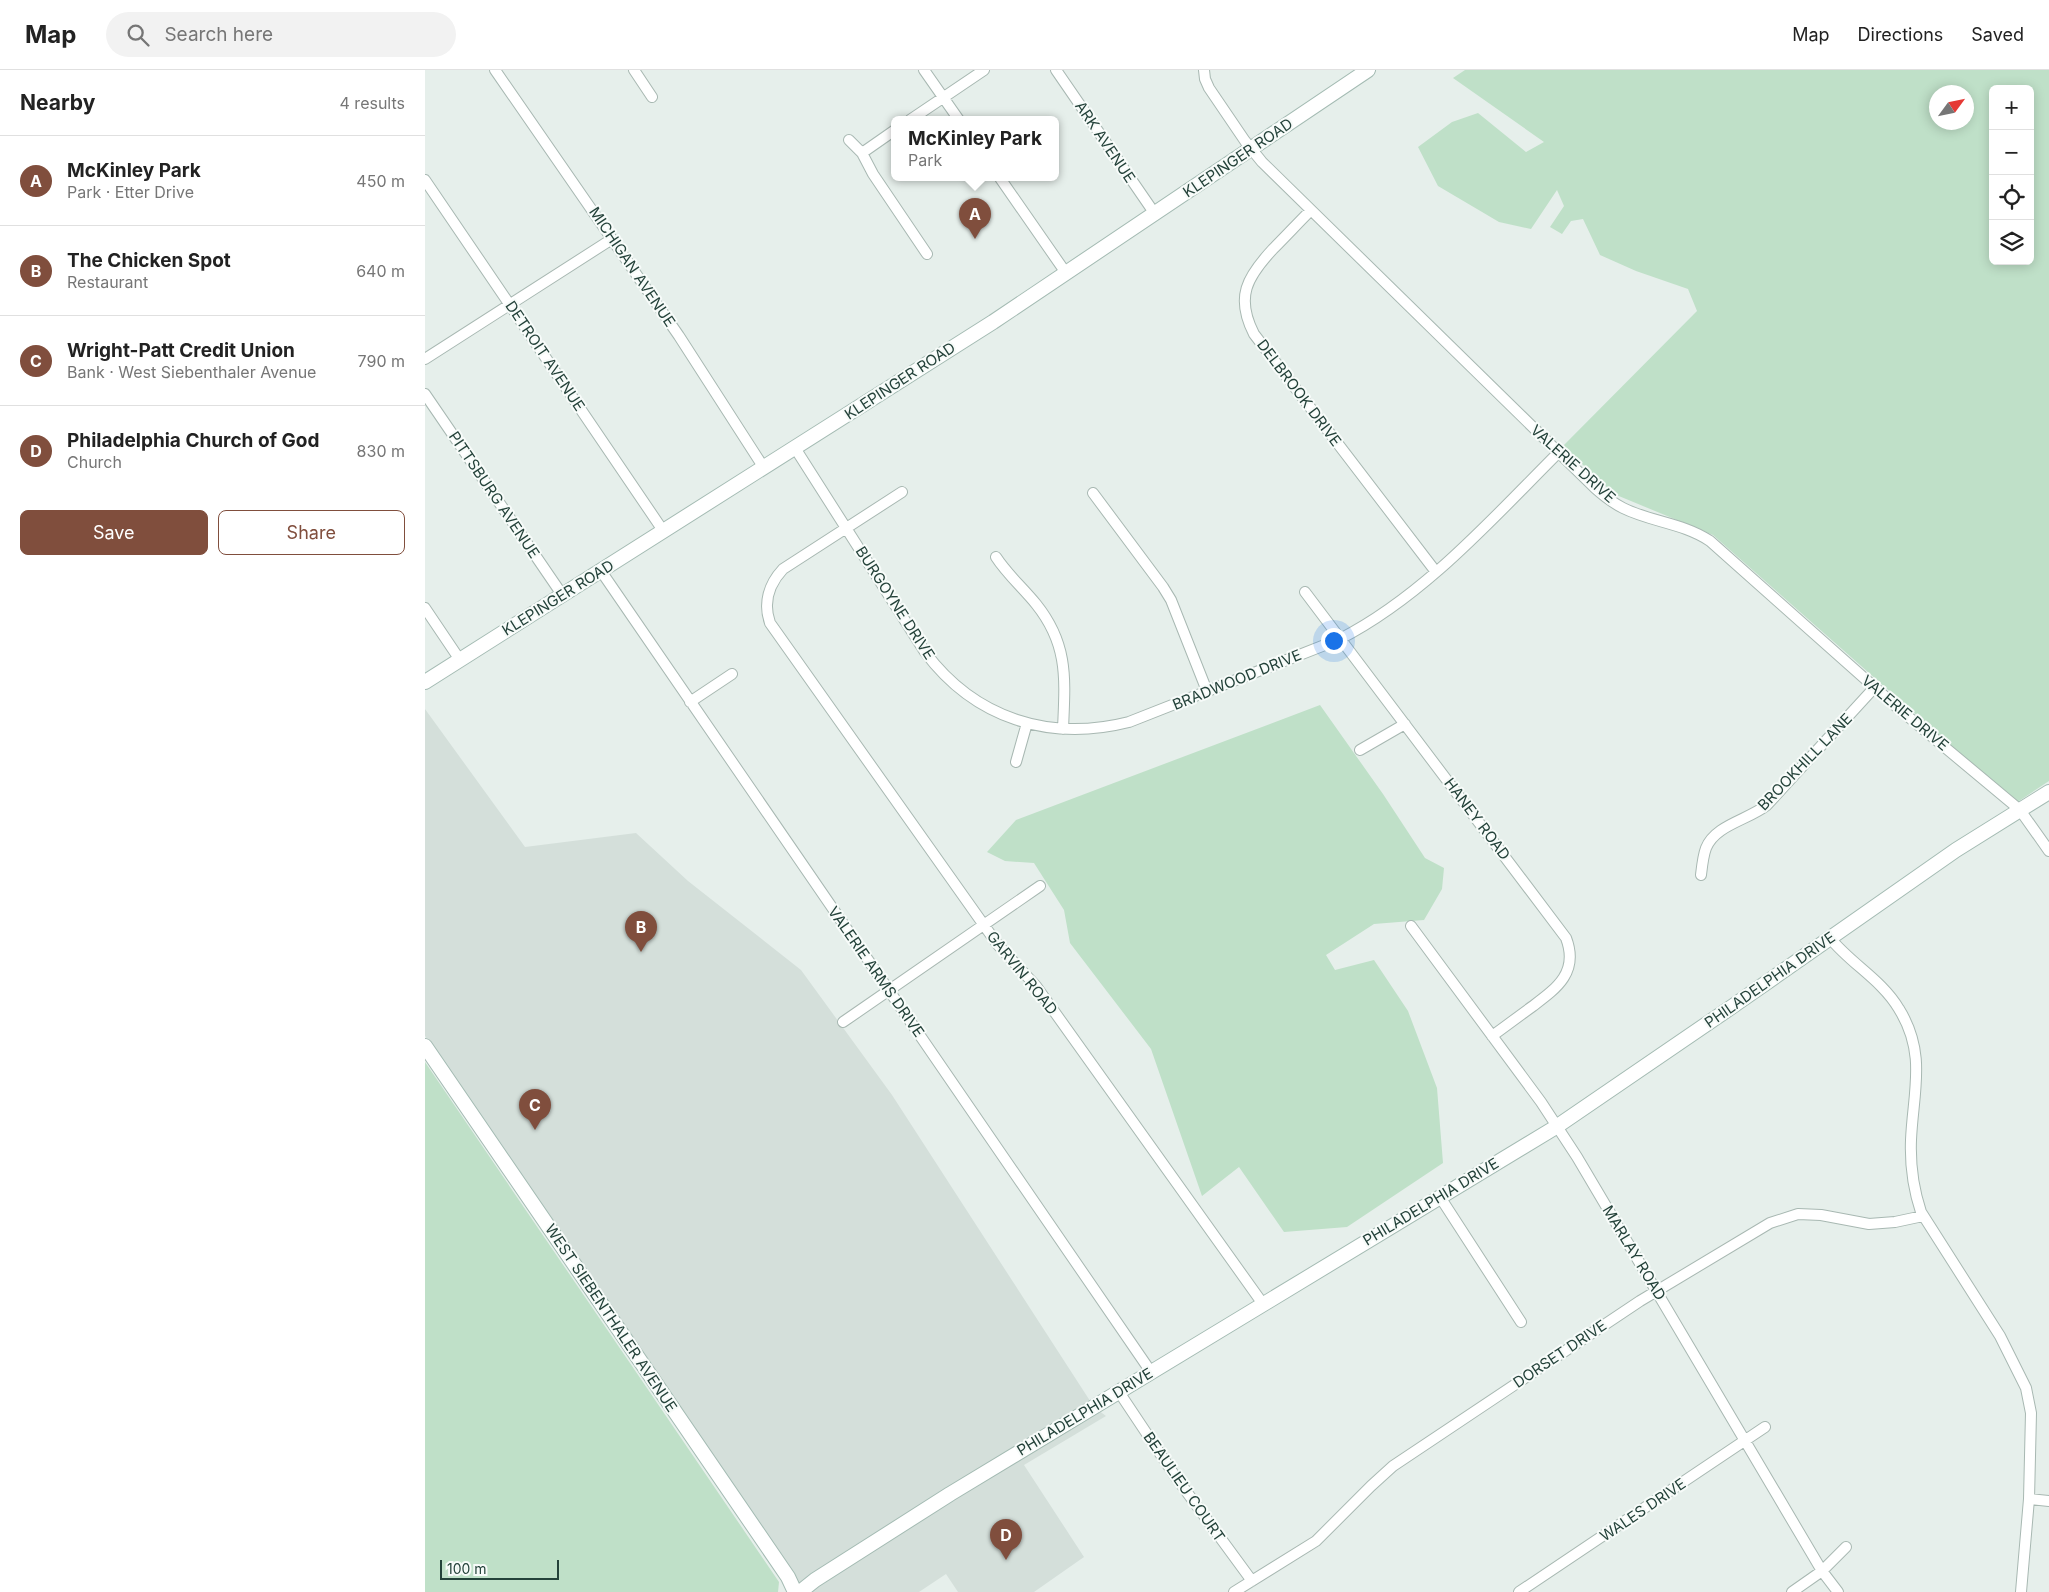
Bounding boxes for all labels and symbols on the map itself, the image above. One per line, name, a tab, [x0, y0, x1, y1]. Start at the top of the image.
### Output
north arrow	[1929, 85, 1974, 130]
street label: ARK AVENUE	[1071, 97, 1140, 186]
street label: KLEPINGER ROAD	[1179, 114, 1296, 201]
pin: A	[959, 198, 991, 239]
street label: MICHIGAN AVENUE	[585, 203, 680, 330]
street label: DETROIT AVENUE	[502, 297, 589, 414]
street label: DELBROOK DRIVE	[1253, 336, 1346, 450]
street label: KLEPINGER ROAD	[841, 338, 959, 424]
street label: VALERIE DRIVE	[1527, 420, 1620, 507]
street label: PITTSBURG AVENUE	[445, 428, 544, 562]
street label: BURGOYNE DRIVE	[852, 542, 939, 663]
street label: KLEPINGER ROAD	[498, 556, 617, 640]
your location	[1321, 628, 1347, 654]
street label: BRADWOOD DRIVE	[1170, 645, 1304, 714]
street label: VALERIE DRIVE	[1858, 671, 1953, 755]
street label: BROOKHILL LANE	[1753, 709, 1856, 814]
street label: HANEY ROAD	[1440, 774, 1514, 864]
street label: VALERIE ARMS DRIVE	[824, 903, 929, 1041]
pin: B	[625, 911, 657, 952]
street label: GARVIN ROAD	[983, 927, 1062, 1018]
street label: PHILADELPHIA DRIVE	[1701, 927, 1839, 1032]
pin: C	[519, 1089, 551, 1130]
street label: PHILADELPHIA DRIVE	[1359, 1153, 1502, 1250]
street label: MARLAY ROAD	[1599, 1202, 1670, 1304]
street label: WEST SIEBENTHALER AVENUE	[541, 1220, 682, 1415]
street label: DORSET DRIVE	[1509, 1315, 1610, 1392]
street label: PHILADELPHIA DRIVE	[1013, 1363, 1156, 1460]
street label: BEAULIEU COURT	[1139, 1428, 1229, 1545]
street label: WALES DRIVE	[1596, 1474, 1689, 1545]
pin: D	[990, 1519, 1022, 1560]
scale bar	[440, 1557, 559, 1580]

